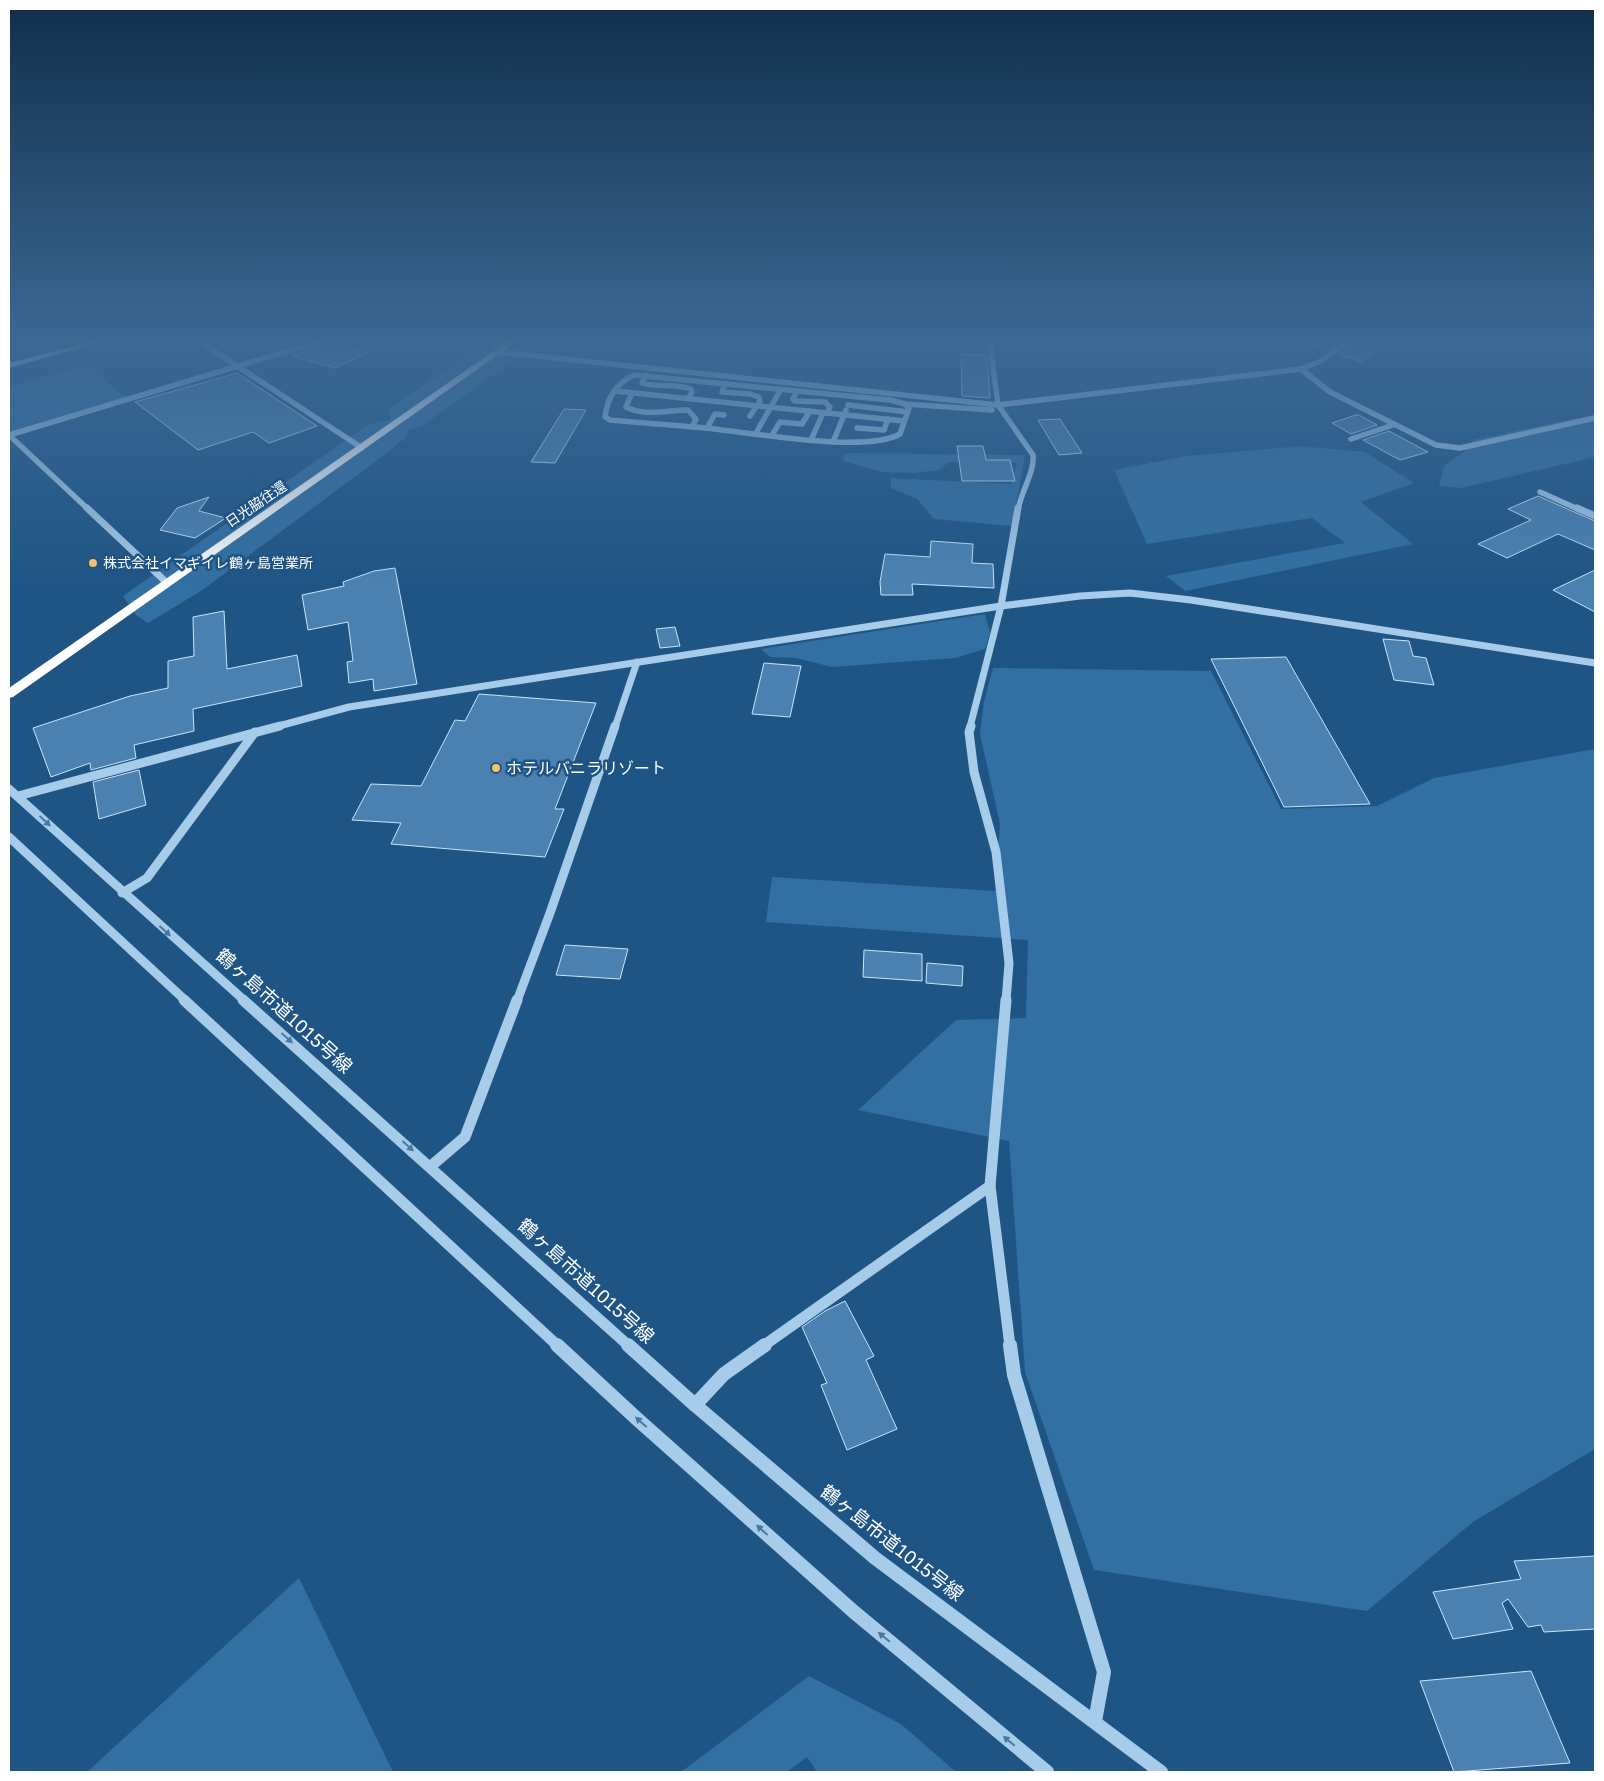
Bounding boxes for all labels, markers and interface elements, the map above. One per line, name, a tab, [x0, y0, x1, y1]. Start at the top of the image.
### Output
street label: 日光脇往還	[223, 478, 289, 530]
place label: 株式会社イマギイレ鶴ヶ島営業所	[103, 555, 313, 571]
marker: 株式会社イマギイレ鶴ヶ島営業所	[87, 557, 99, 569]
place label: ホテルバニラリゾート	[506, 760, 666, 777]
marker: ホテルバニラリゾート	[490, 762, 502, 774]
one-way arrow	[39, 815, 51, 827]
one-way arrow	[159, 925, 172, 936]
street label: 鶴ヶ島市道1015号線	[212, 945, 356, 1077]
one-way arrow	[280, 1032, 292, 1044]
one-way arrow	[402, 1140, 414, 1152]
street label: 鶴ヶ島市道1015号線	[514, 1215, 658, 1347]
one-way arrow	[636, 1416, 648, 1428]
street label: 鶴ヶ島市道1015号線	[816, 1481, 968, 1605]
one-way arrow	[757, 1524, 769, 1536]
one-way arrow	[878, 1632, 891, 1643]
one-way arrow	[1003, 1736, 1016, 1747]

